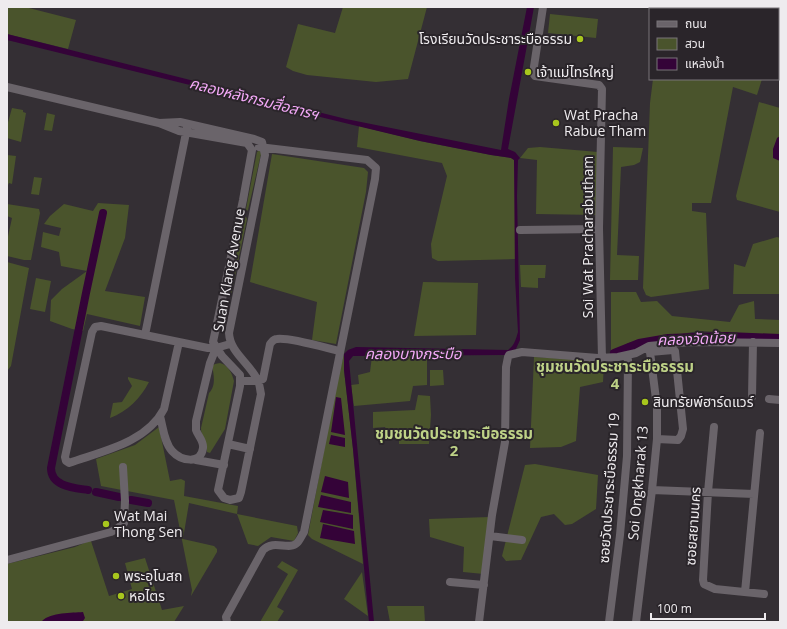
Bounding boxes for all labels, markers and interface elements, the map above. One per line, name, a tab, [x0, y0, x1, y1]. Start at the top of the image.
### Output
legend	[649, 8, 779, 80]
text: ถนน	[685, 15, 707, 32]
place label: โรงเรียนวัดประชาระบือธรรม	[419, 29, 572, 48]
marker: โรงเรียนวัดประชาระบือธรรม	[575, 34, 585, 44]
text: สวน	[685, 35, 705, 52]
text: แหล่งน้ำ	[685, 55, 724, 72]
place label: เจ้าแม่ไทรใหญ่	[536, 62, 614, 81]
marker: เจ้าแม่ไทรใหญ่	[523, 67, 533, 77]
water label: คลองหลังกรมสื่อสารฯ	[188, 72, 322, 124]
place label: Wat Pracha Rabue Tham	[564, 105, 646, 140]
marker: Wat Pracha Rabue Tham	[551, 118, 561, 128]
street label: Soi Wat Pracharabutham	[578, 156, 597, 318]
street label: Suan Klang Avenue	[208, 207, 249, 333]
water label: คลองวัดน้อย	[657, 327, 736, 349]
water label: คลองบางกระบือ	[365, 343, 463, 363]
district label: ชุมชนวัดประชาระบือธรรม 4	[536, 356, 694, 393]
place label: สินทรัยพ์ฮาร์ดแวร์	[653, 392, 754, 411]
marker: สินทรัยพ์ฮาร์ดแวร์	[640, 397, 650, 407]
street label: ซอยวัดประชาระบือธรรม 19	[594, 412, 623, 564]
district label: ชุมชนวัดประชาระบือธรรม 2	[375, 423, 533, 460]
street label: Soi Ongkharak 13	[623, 425, 652, 541]
street label: ซอยสยามนคร	[680, 486, 705, 566]
place label: Wat Mai Thong Sen	[114, 506, 183, 541]
marker: Wat Mai Thong Sen	[101, 519, 111, 529]
place label: พระอุโบสถ	[124, 566, 182, 585]
marker: พระอุโบสถ	[111, 571, 121, 581]
place label: หอไตร	[129, 586, 165, 605]
marker: หอไตร	[116, 591, 126, 601]
scale bar	[651, 595, 765, 621]
text: 100 m	[657, 600, 692, 617]

